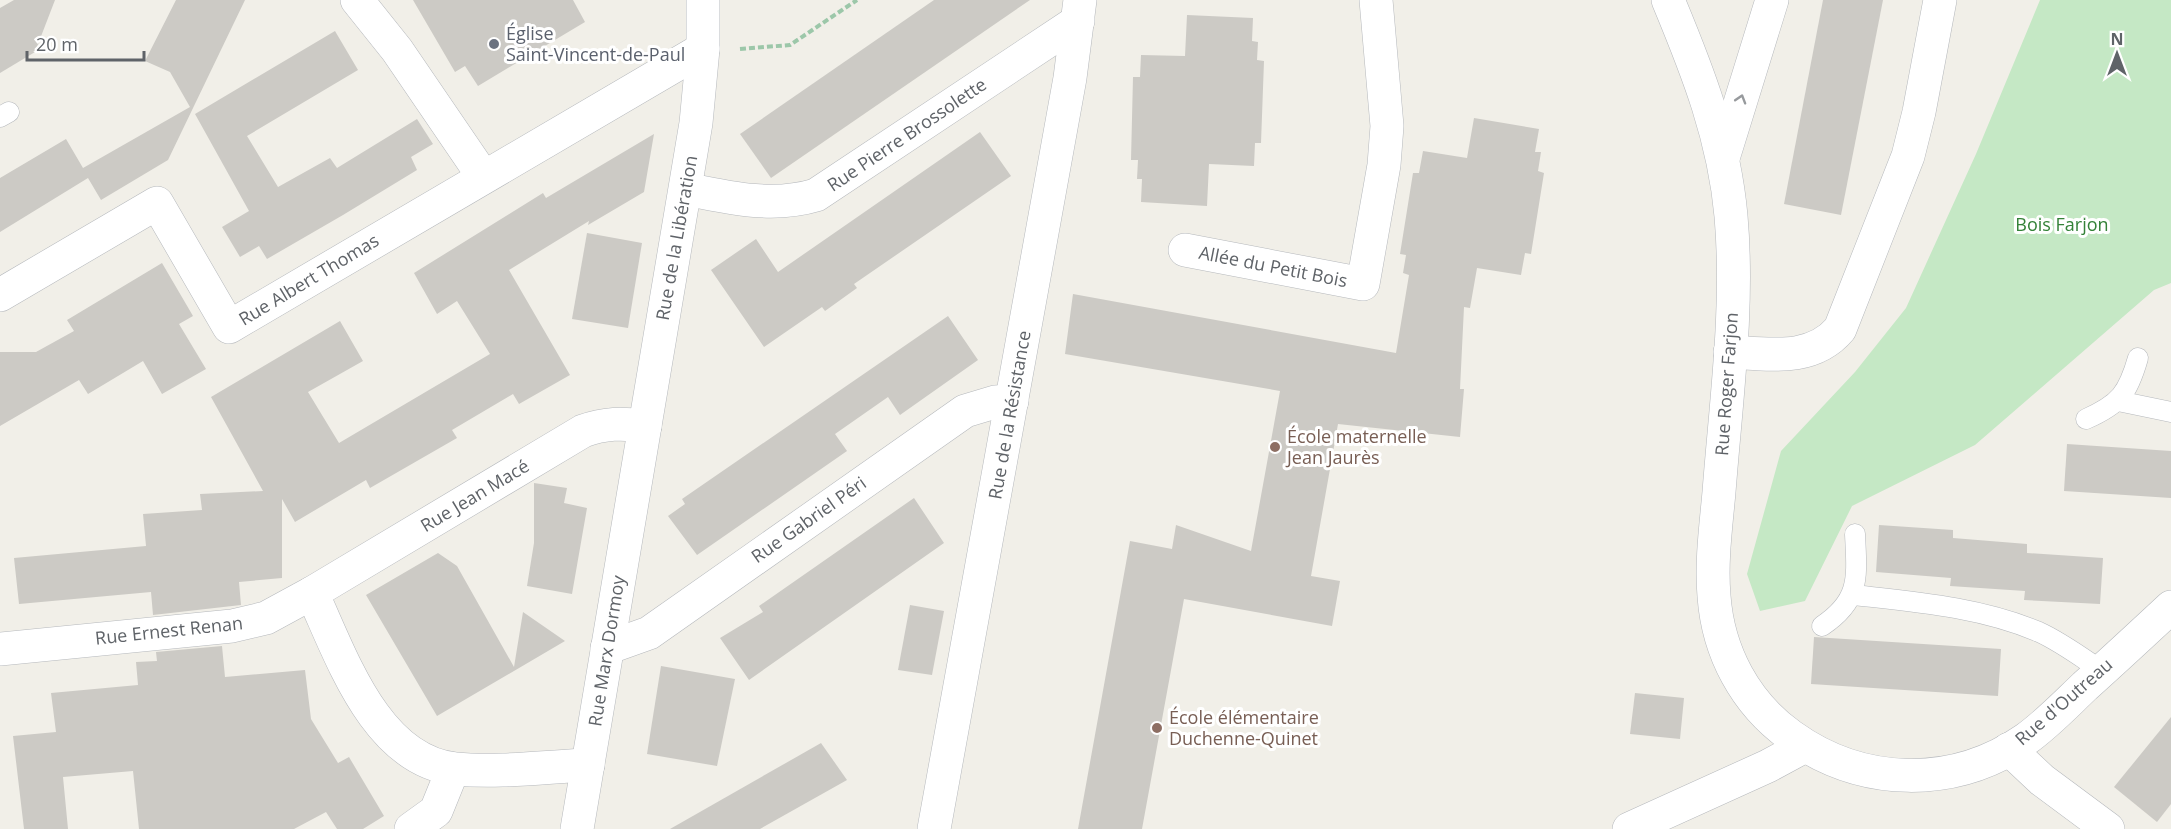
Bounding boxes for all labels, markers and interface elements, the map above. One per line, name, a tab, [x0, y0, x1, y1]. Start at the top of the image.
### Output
place label: Église Saint-Vincent-de-Paul	[506, 21, 685, 66]
scale bar	[27, 24, 144, 62]
north arrow	[2087, 24, 2147, 84]
text: N	[2110, 28, 2124, 50]
text: 20 m	[36, 32, 78, 56]
marker: Église Saint-Vincent-de-Paul	[487, 37, 501, 51]
street label: Rue Pierre Brossolette	[822, 72, 991, 196]
one-way arrow	[1734, 94, 1746, 105]
street label: Rue de la Libération	[650, 153, 702, 322]
park label: Bois Farjon	[2015, 212, 2109, 236]
street label: Rue Albert Thomas	[234, 228, 383, 330]
street label: Allée du Petit Bois	[1197, 240, 1349, 292]
street label: Rue Roger Farjon	[1709, 311, 1743, 457]
street label: Rue de la Résistance	[982, 329, 1036, 501]
place label: École maternelle Jean Jaurès	[1285, 424, 1427, 469]
marker: École maternelle Jean Jaurès	[1268, 440, 1282, 454]
street label: Rue Jean Macé	[416, 453, 533, 537]
street label: Rue Gabriel Péri	[746, 471, 871, 568]
street label: Rue Marx Dormoy	[582, 573, 630, 728]
street label: Rue Ernest Renan	[94, 610, 244, 650]
street label: Rue d'Outreau	[2009, 652, 2117, 750]
place label: École élémentaire Duchenne-Quinet	[1169, 705, 1319, 750]
marker: École élémentaire Duchenne-Quinet	[1150, 721, 1164, 735]

